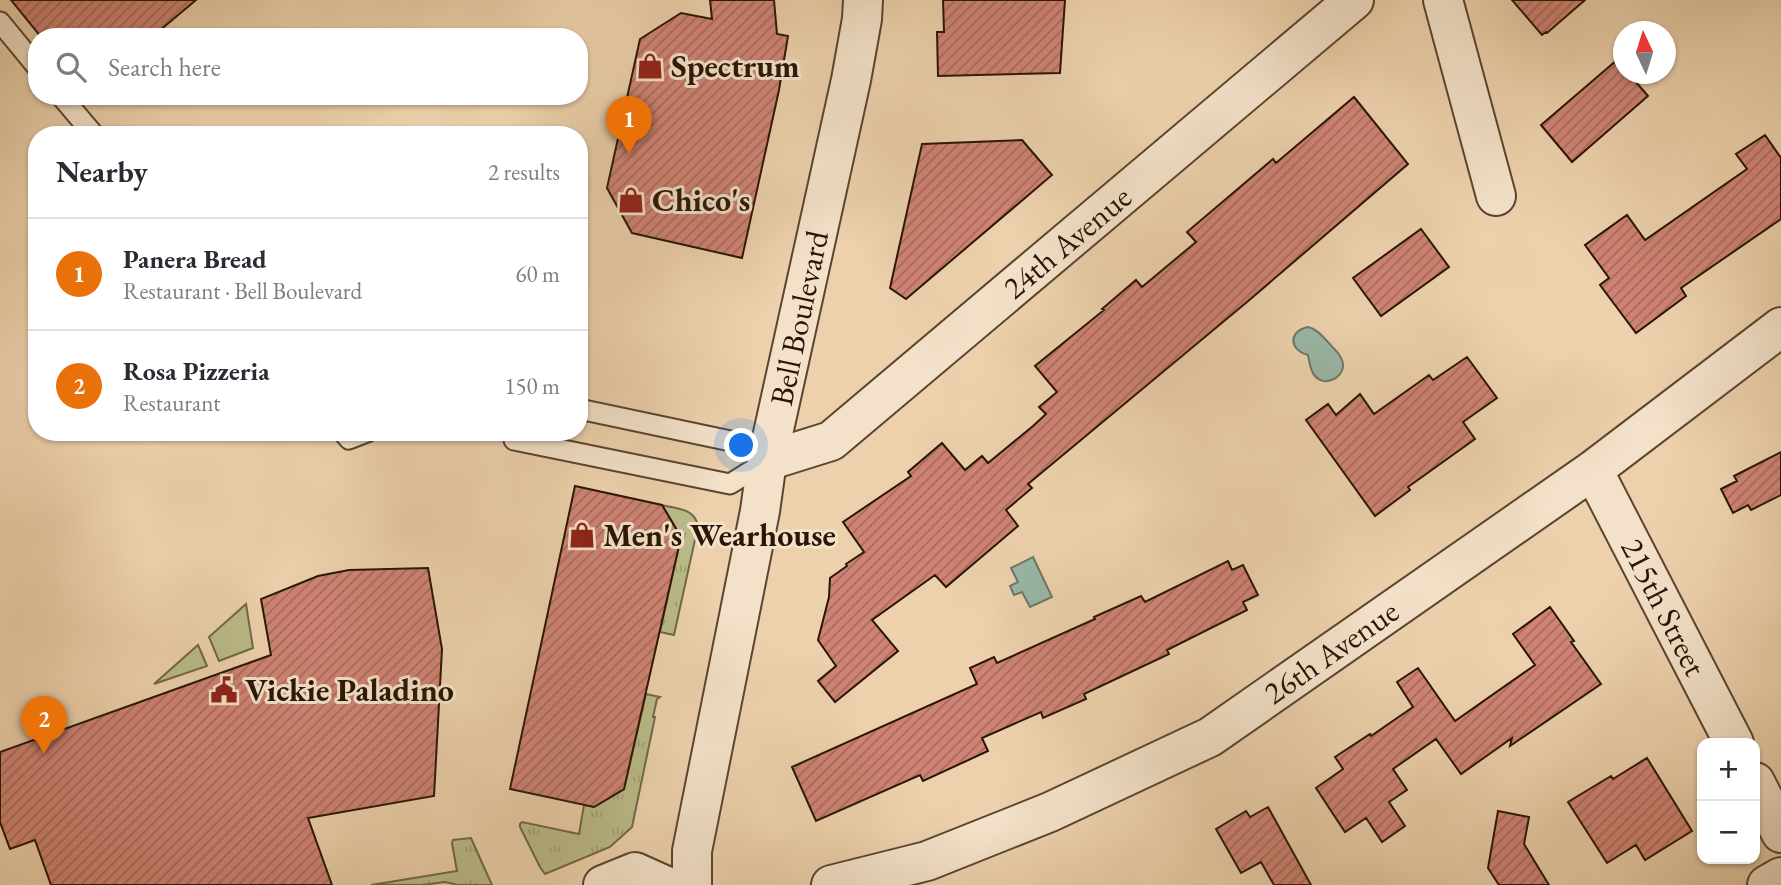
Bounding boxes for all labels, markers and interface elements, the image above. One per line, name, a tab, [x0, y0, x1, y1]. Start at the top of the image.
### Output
north arrow	[1613, 21, 1676, 84]
search box	[28, 28, 588, 105]
place label: Spectrum	[671, 45, 800, 87]
icon: search	[52, 48, 90, 86]
text: Search here	[108, 50, 221, 84]
shop icon: Spectrum	[635, 51, 665, 81]
pin: 1	[606, 96, 652, 154]
text: Nearby	[56, 152, 148, 191]
text: 2 results	[488, 157, 560, 187]
street label: 24th Avenue	[994, 176, 1140, 308]
place label: Chico's	[652, 179, 750, 221]
shop icon: Chico's	[616, 185, 646, 215]
street label: Bell Boulevard	[760, 226, 838, 409]
text: Panera Bread	[123, 242, 267, 276]
text: 1	[73, 259, 85, 289]
text: 60 m	[515, 259, 560, 289]
text: Restaurant · Bell Boulevard	[123, 276, 362, 306]
text: Rosa Pizzeria	[123, 354, 270, 388]
text: 2	[73, 371, 85, 401]
text: 150 m	[504, 371, 560, 401]
text: Restaurant	[123, 388, 221, 418]
your location	[724, 428, 758, 462]
place label: Men's Wearhouse	[603, 514, 836, 556]
shop icon: Men's Wearhouse	[567, 520, 597, 550]
street label: 215th Street	[1611, 531, 1717, 683]
street label: 26th Avenue	[1255, 590, 1407, 714]
place label: Vickie Paladino	[245, 669, 454, 711]
public building icon: Vickie Paladino	[209, 675, 239, 705]
pin: 2	[21, 696, 67, 754]
map controls	[1697, 738, 1760, 864]
button: +	[1697, 738, 1760, 801]
button: −	[1697, 801, 1760, 864]

